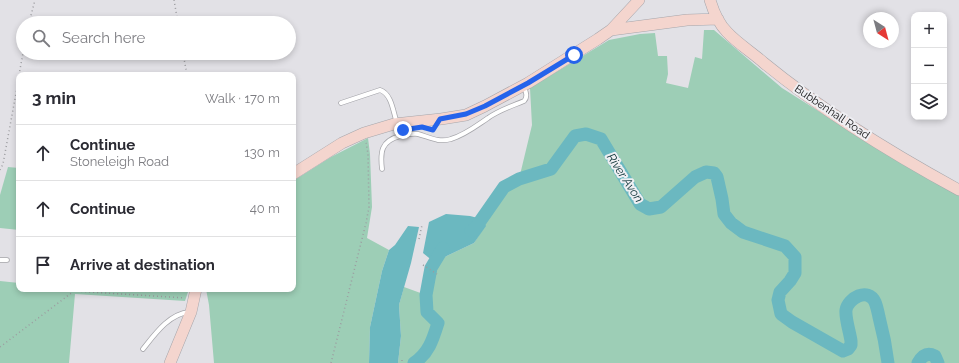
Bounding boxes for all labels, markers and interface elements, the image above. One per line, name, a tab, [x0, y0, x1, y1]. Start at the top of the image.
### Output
north arrow	[863, 12, 899, 48]
map controls	[911, 12, 947, 120]
button: +	[911, 12, 947, 48]
search box	[16, 16, 296, 60]
icon: search	[30, 27, 52, 49]
text: Search here	[62, 29, 145, 47]
route start	[565, 46, 583, 64]
button: −	[911, 48, 947, 84]
street label: Bubbenhall Road	[792, 82, 872, 142]
button: layers	[911, 84, 947, 120]
text: 3 min	[32, 88, 76, 108]
text: Walk · 170 m	[205, 91, 280, 106]
route end	[394, 121, 412, 139]
text: Continue	[70, 136, 135, 154]
icon: ahead	[32, 142, 54, 164]
text: 130 m	[244, 145, 280, 160]
water label: River Avon	[604, 151, 646, 205]
text: Stoneleigh Road	[70, 154, 169, 169]
icon: ahead	[32, 198, 54, 220]
text: Continue	[70, 200, 135, 218]
text: 40 m	[250, 201, 280, 216]
icon: arrive	[32, 254, 54, 276]
text: Arrive at destination	[70, 256, 215, 274]

